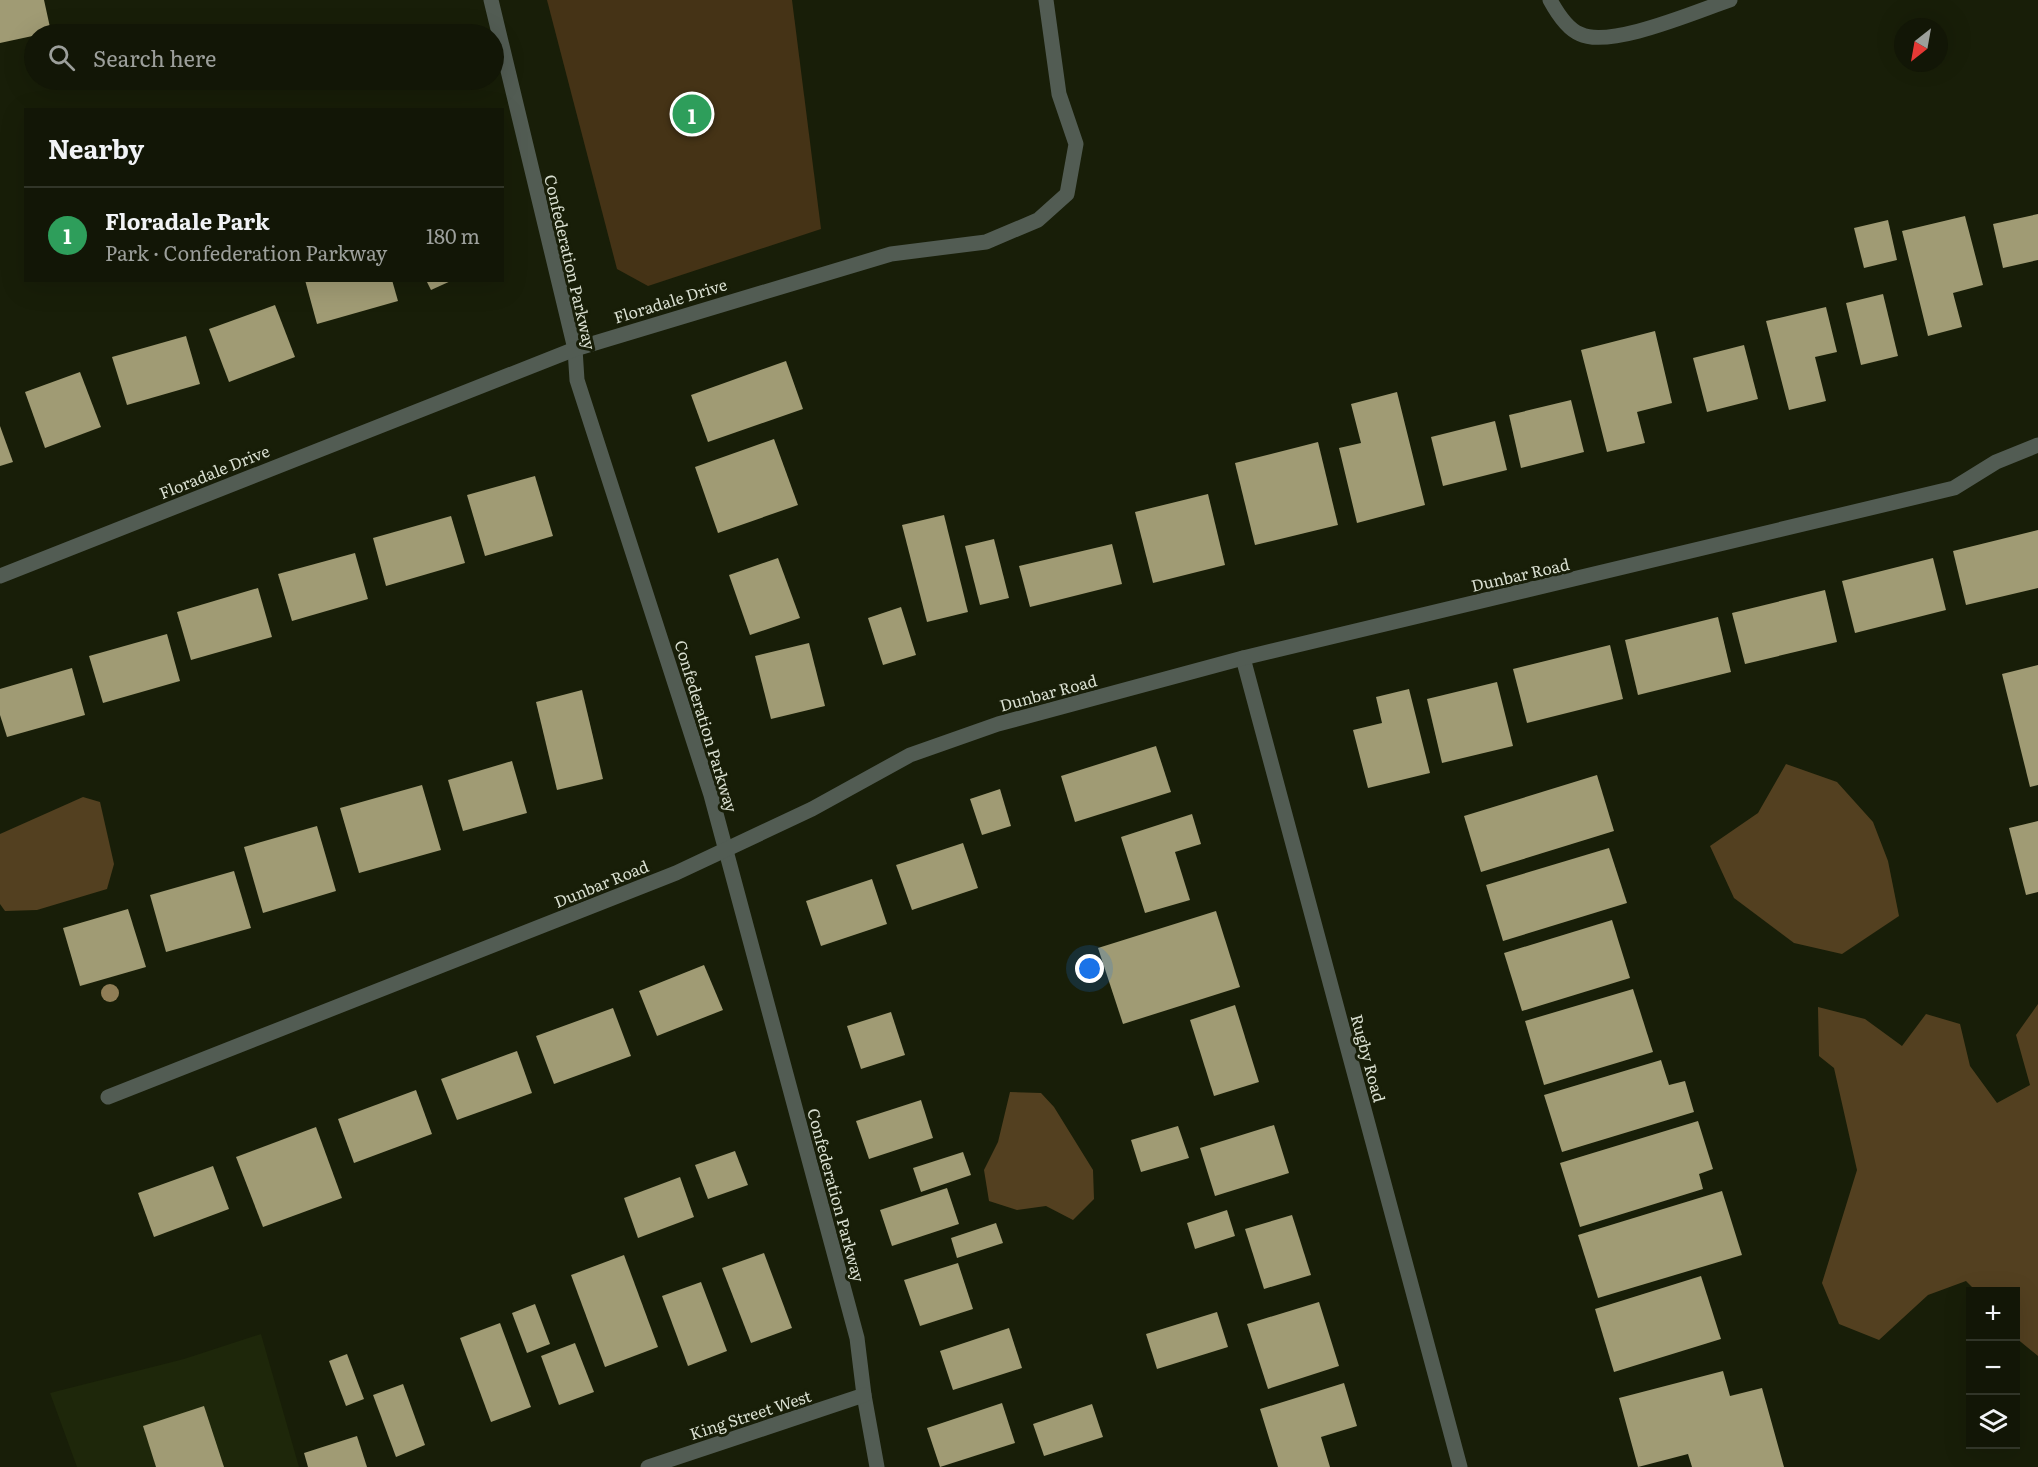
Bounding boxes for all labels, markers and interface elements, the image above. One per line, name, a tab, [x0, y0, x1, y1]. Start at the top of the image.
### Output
north arrow	[1894, 18, 1948, 72]
search box	[24, 24, 504, 90]
icon: search	[45, 41, 78, 74]
text: Search here	[93, 41, 216, 74]
pin: 1	[672, 92, 712, 136]
text: Nearby	[48, 128, 144, 167]
street label: Confederation Parkway	[539, 172, 603, 353]
text: Floradale Park	[105, 204, 270, 237]
text: 1	[63, 220, 72, 250]
text: 180 m	[426, 220, 480, 250]
text: Park · Confederation Parkway	[105, 237, 387, 267]
street label: Floradale Drive	[610, 271, 730, 329]
street label: Floradale Drive	[155, 438, 273, 504]
street label: Dunbar Road	[1468, 551, 1572, 597]
street label: Confederation Parkway	[669, 637, 745, 816]
street label: Dunbar Road	[996, 667, 1100, 717]
street label: Dunbar Road	[550, 853, 652, 913]
your location	[1075, 954, 1104, 983]
street label: Rugby Road	[1346, 1011, 1392, 1105]
street label: Confederation Parkway	[802, 1105, 872, 1285]
map controls	[1966, 1287, 2020, 1449]
button: +	[1966, 1287, 2020, 1341]
button: −	[1966, 1341, 2020, 1395]
street label: King Street West	[686, 1383, 814, 1445]
button: layers	[1966, 1395, 2020, 1449]

